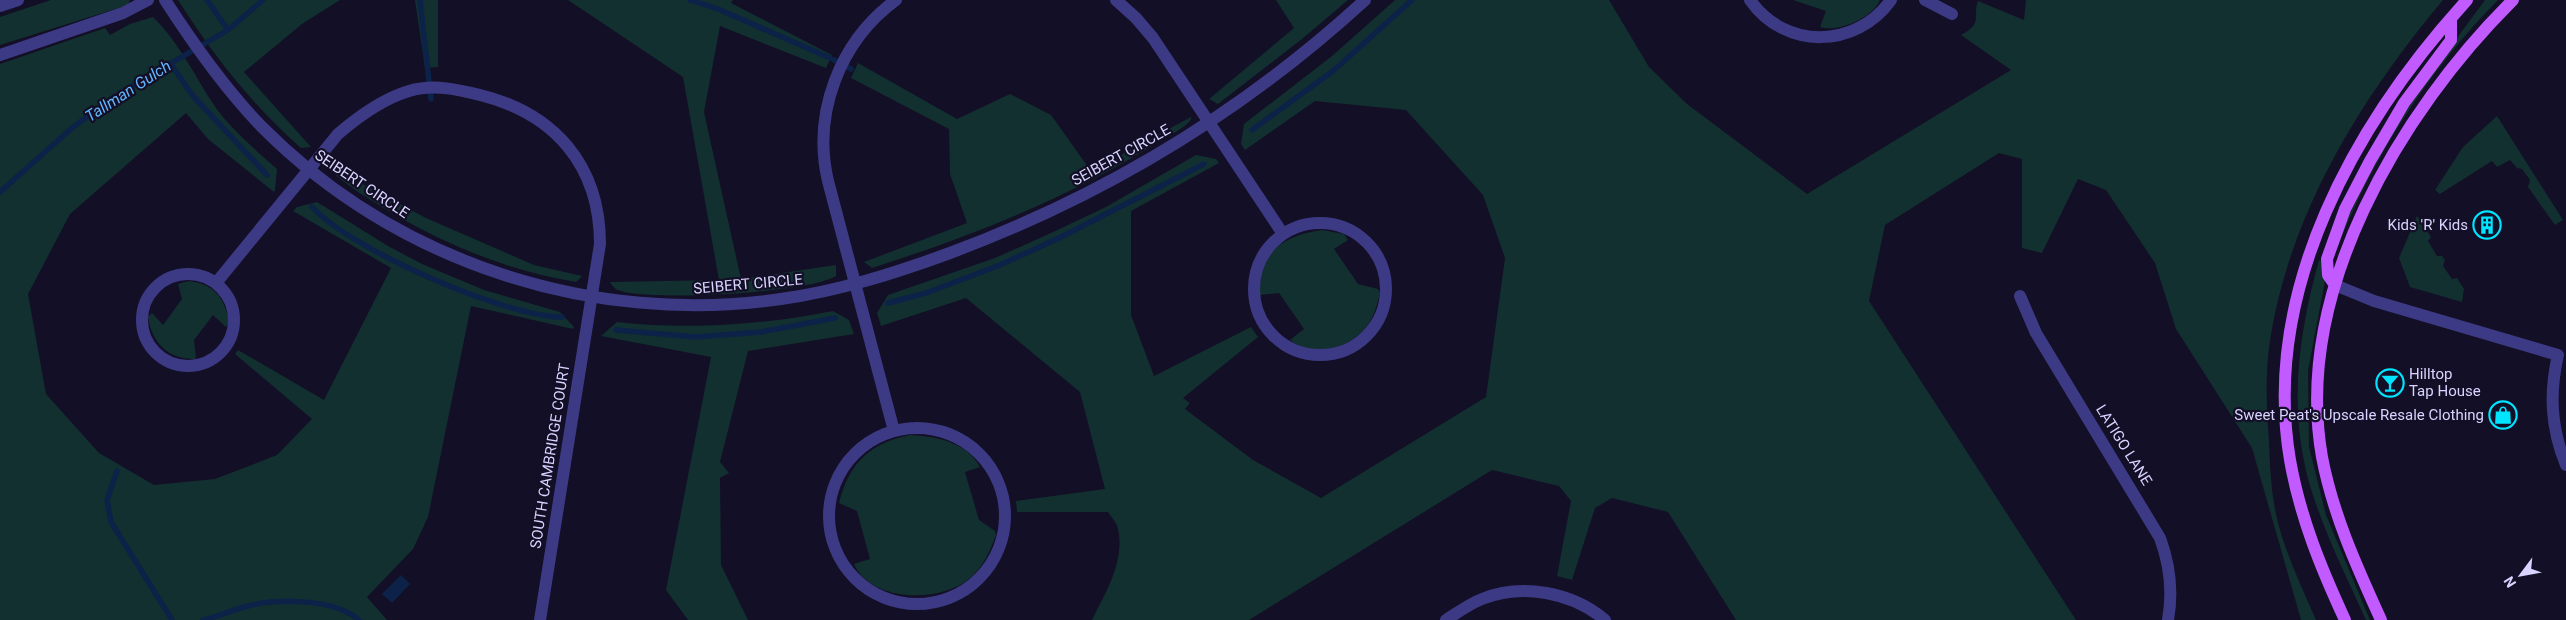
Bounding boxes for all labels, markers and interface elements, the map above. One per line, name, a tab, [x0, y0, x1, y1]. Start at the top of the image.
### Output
water label: Tallman Gulch	[82, 56, 174, 126]
street label: SEIBERT CIRCLE	[1069, 120, 1174, 190]
street label: SEIBERT CIRCLE	[311, 146, 413, 222]
building icon: Kids 'R' Kids	[2472, 210, 2502, 240]
place label: Kids 'R' Kids	[2388, 216, 2468, 234]
street label: SEIBERT CIRCLE	[692, 270, 804, 298]
street label: SOUTH CAMBRIDGE COURT	[526, 362, 574, 550]
place label: Hilltop Tap House	[2409, 365, 2481, 400]
bar icon: Hilltop Tap House	[2375, 368, 2405, 398]
shop icon: Sweet Peat's Upscale Resale Clothing	[2488, 400, 2518, 430]
street label: LATIGO LANE	[2092, 401, 2156, 489]
place label: Sweet Peat's Upscale Resale Clothing	[2234, 406, 2484, 424]
north arrow	[2496, 550, 2546, 600]
text: N	[2501, 573, 2519, 590]

